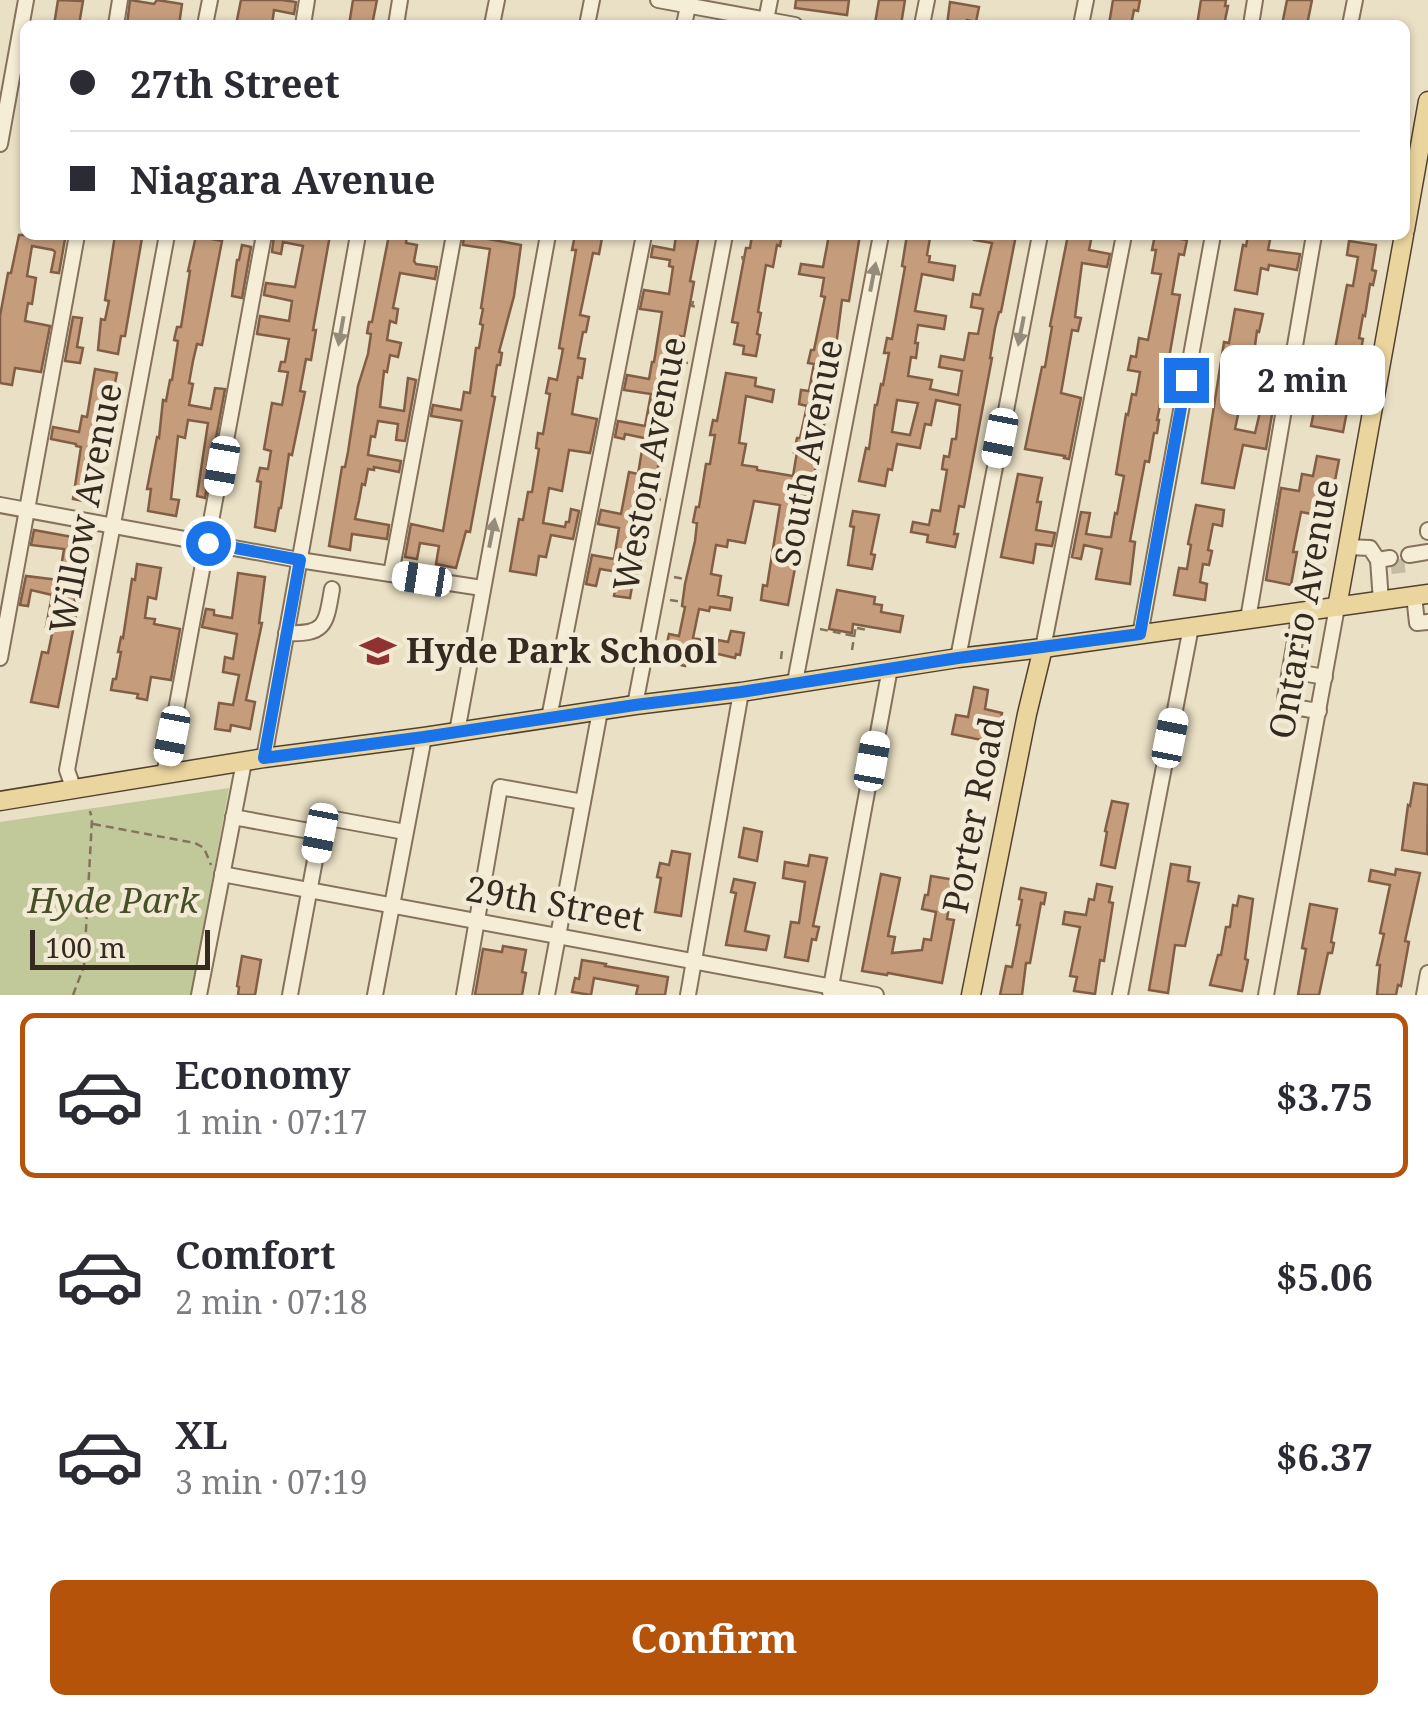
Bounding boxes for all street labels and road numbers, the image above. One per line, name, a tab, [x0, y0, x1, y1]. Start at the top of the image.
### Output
street label: Weston Avenue	[601, 332, 696, 595]
street label: South Avenue	[762, 335, 853, 570]
street label: Willow Avenue	[37, 379, 132, 637]
street label: Ontario Avenue	[1257, 475, 1348, 742]
street label: Porter Road	[930, 713, 1015, 917]
street label: 29th Street	[462, 864, 648, 941]

